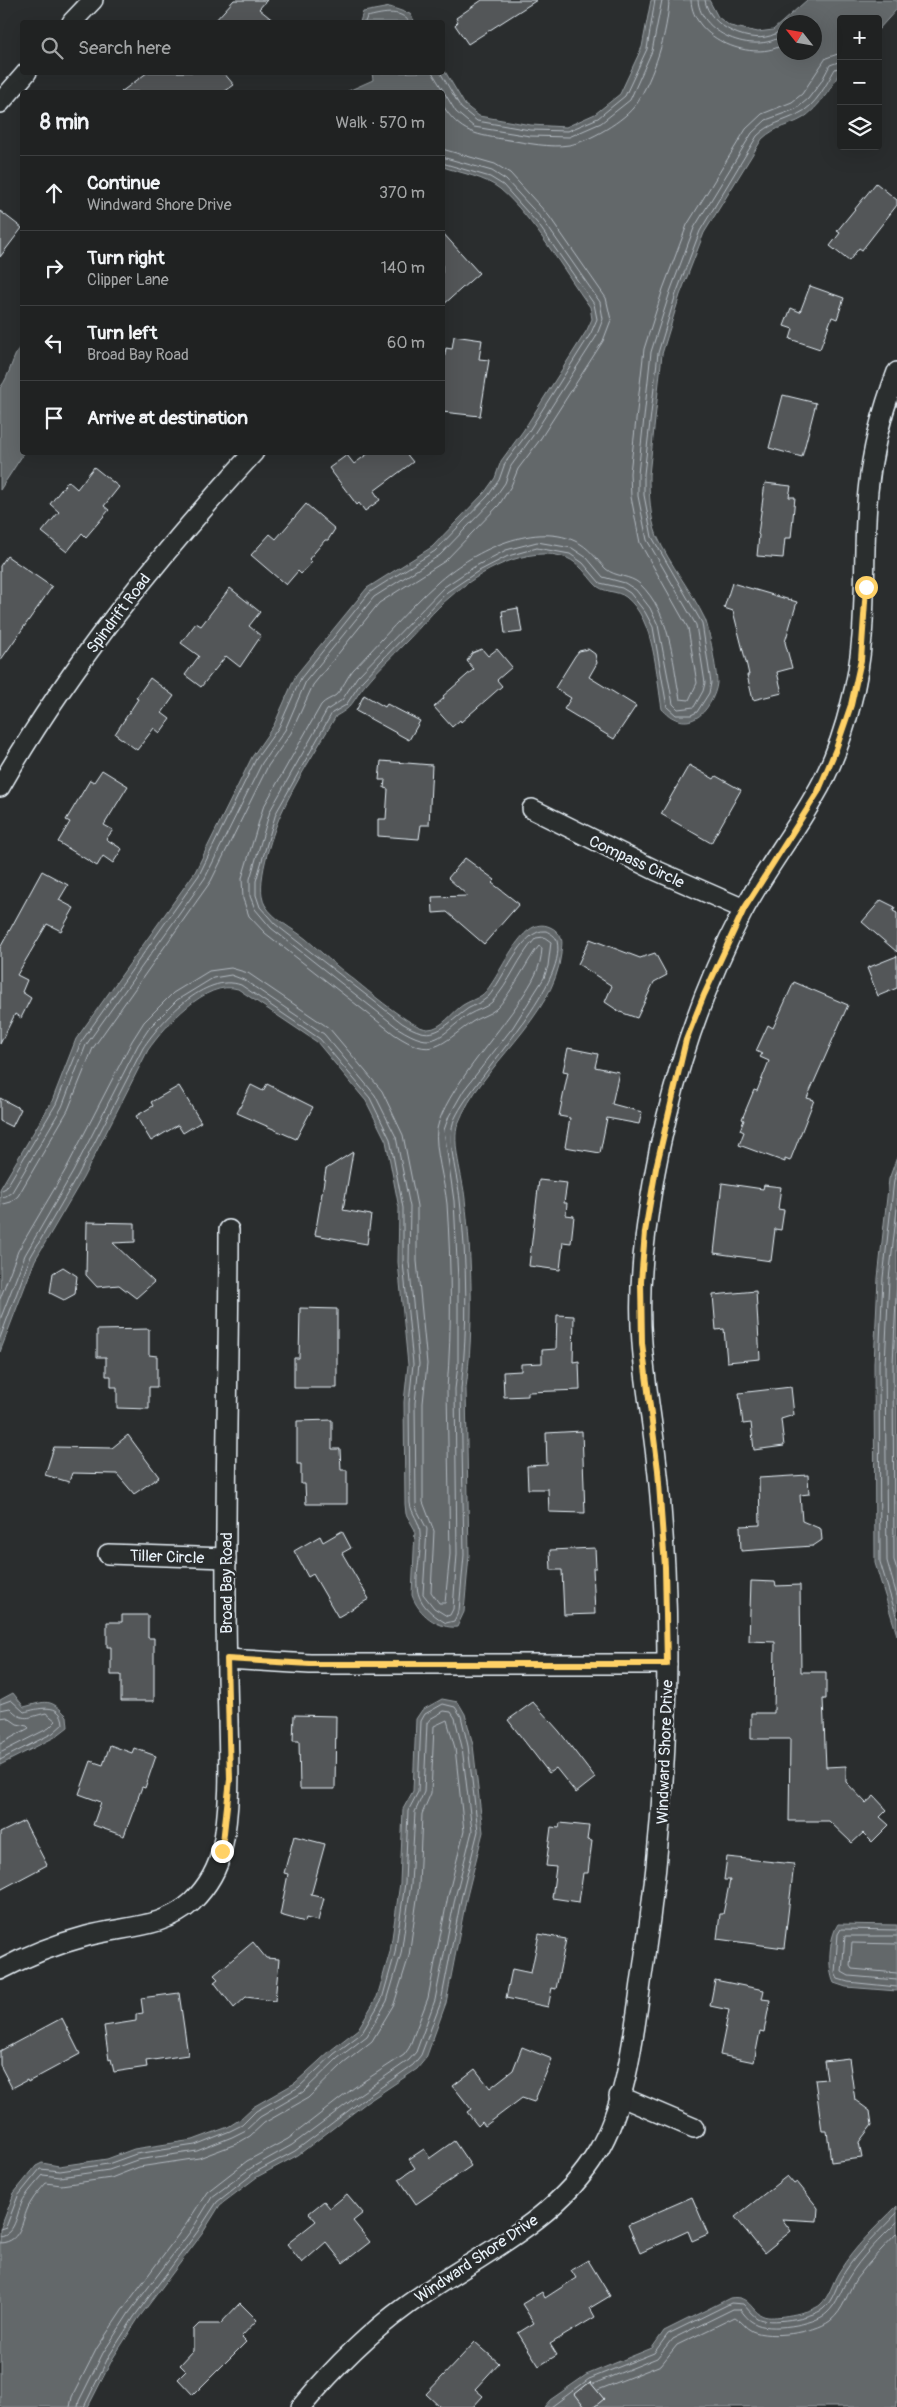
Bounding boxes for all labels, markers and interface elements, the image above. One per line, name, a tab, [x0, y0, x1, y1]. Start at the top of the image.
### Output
north arrow	[777, 15, 822, 60]
map controls	[837, 15, 882, 150]
button: +	[837, 15, 882, 60]
search box	[20, 20, 445, 75]
icon: search	[38, 34, 66, 62]
text: Search here	[78, 36, 171, 60]
button: −	[837, 60, 882, 105]
button: layers	[837, 105, 882, 150]
text: 8 min	[40, 109, 89, 136]
text: Walk · 570 m	[336, 113, 425, 133]
text: Continue	[87, 171, 160, 195]
icon: ahead	[40, 179, 68, 207]
text: 370 m	[379, 183, 425, 203]
text: Windward Shore Drive	[87, 195, 232, 215]
text: Turn right	[87, 246, 165, 270]
icon: right	[40, 254, 68, 282]
text: 140 m	[381, 258, 425, 278]
text: Clipper Lane	[87, 270, 169, 290]
text: Turn left	[87, 321, 157, 345]
icon: left	[40, 329, 68, 357]
text: 60 m	[387, 333, 425, 353]
text: Broad Bay Road	[87, 345, 189, 365]
icon: arrive	[40, 404, 68, 432]
text: Arrive at destination	[87, 406, 248, 430]
street label: Spindrift Road	[82, 570, 155, 657]
route start	[855, 576, 878, 599]
street label: Compass Circle	[586, 831, 688, 893]
street label: Broad Bay Road	[217, 1532, 237, 1634]
street label: Tiller Circle	[129, 1546, 205, 1568]
street label: Windward Shore Drive	[652, 1679, 678, 1825]
route end	[211, 1840, 234, 1863]
street label: Windward Shore Drive	[411, 2210, 542, 2308]

